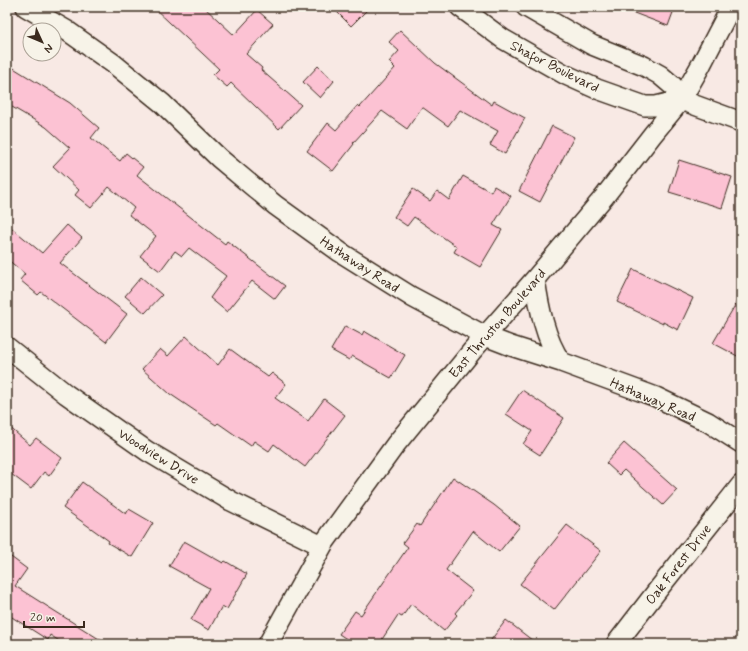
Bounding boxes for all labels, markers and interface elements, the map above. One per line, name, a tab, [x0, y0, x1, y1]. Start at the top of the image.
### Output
north arrow	[22, 22, 62, 62]
street label: Shafor Boulevard	[506, 37, 602, 99]
text: N	[41, 41, 56, 56]
street label: Hathaway Road	[316, 232, 403, 297]
street label: East Thruston Boulevard	[445, 265, 550, 382]
street label: Hathaway Road	[607, 374, 698, 426]
street label: Woodview Drive	[115, 425, 202, 489]
street label: Oak Forest Drive	[642, 521, 716, 608]
scale bar	[24, 603, 84, 629]
text: 20 m	[30, 610, 56, 626]

